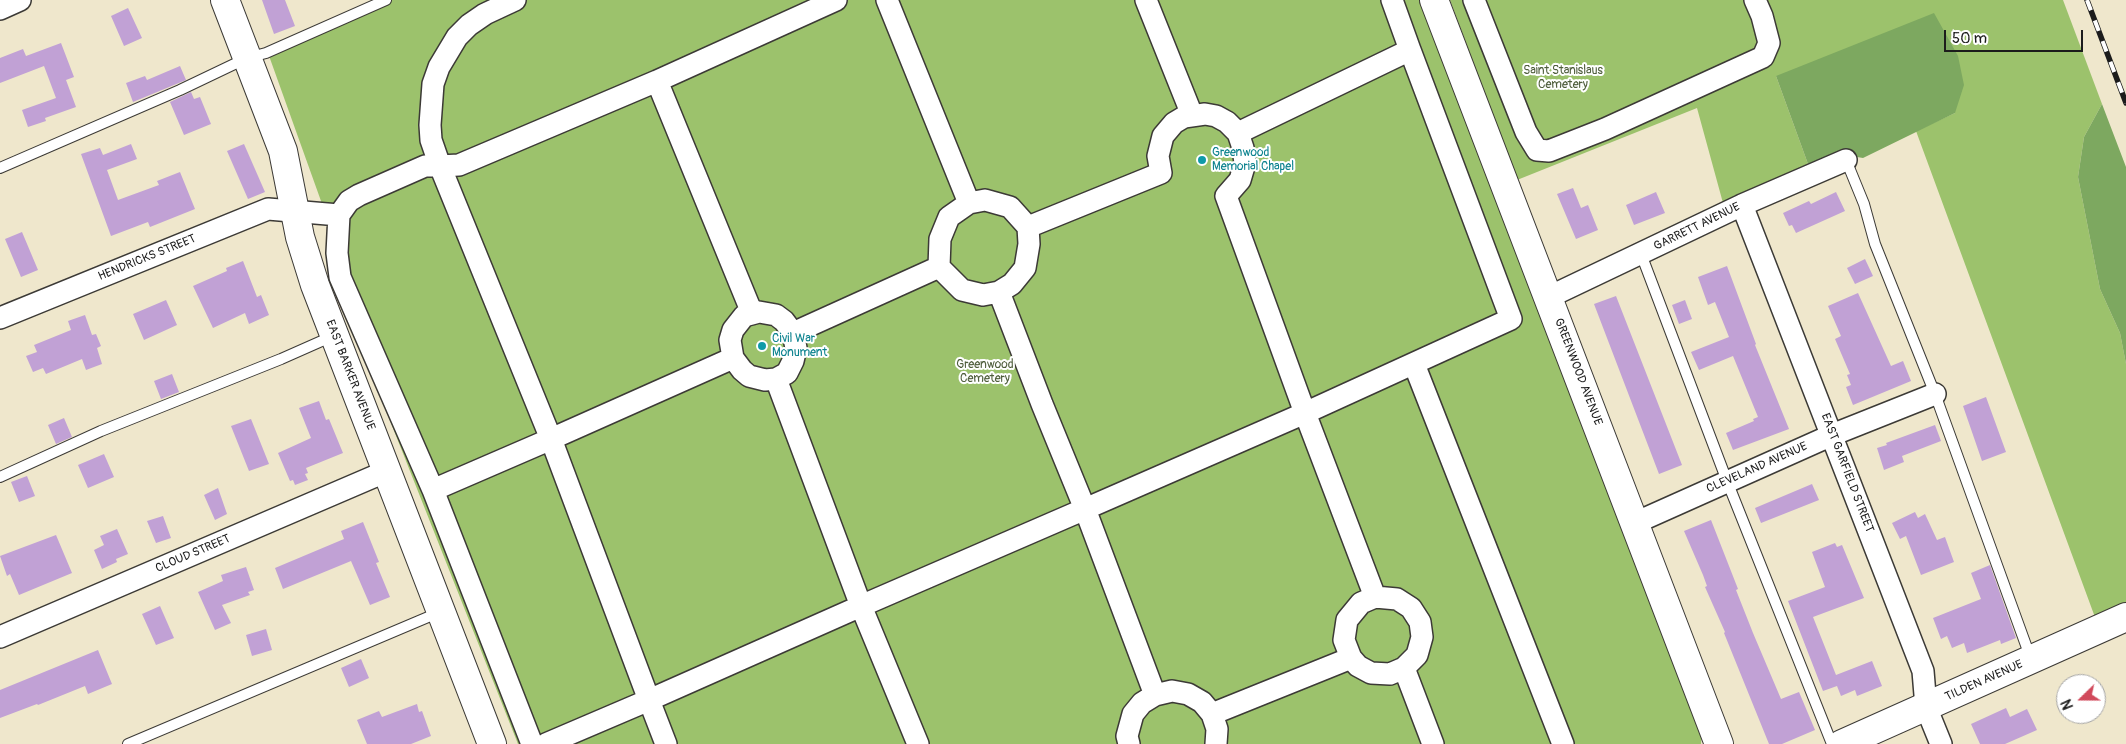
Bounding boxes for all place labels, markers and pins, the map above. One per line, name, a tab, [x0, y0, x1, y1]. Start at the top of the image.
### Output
place label: Greenwood Memorial Chapel	[1212, 146, 1294, 174]
marker: Greenwood Memorial Chapel	[1196, 154, 1208, 166]
place label: Civil War Monument	[772, 332, 827, 360]
marker: Civil War Monument	[756, 340, 768, 352]

